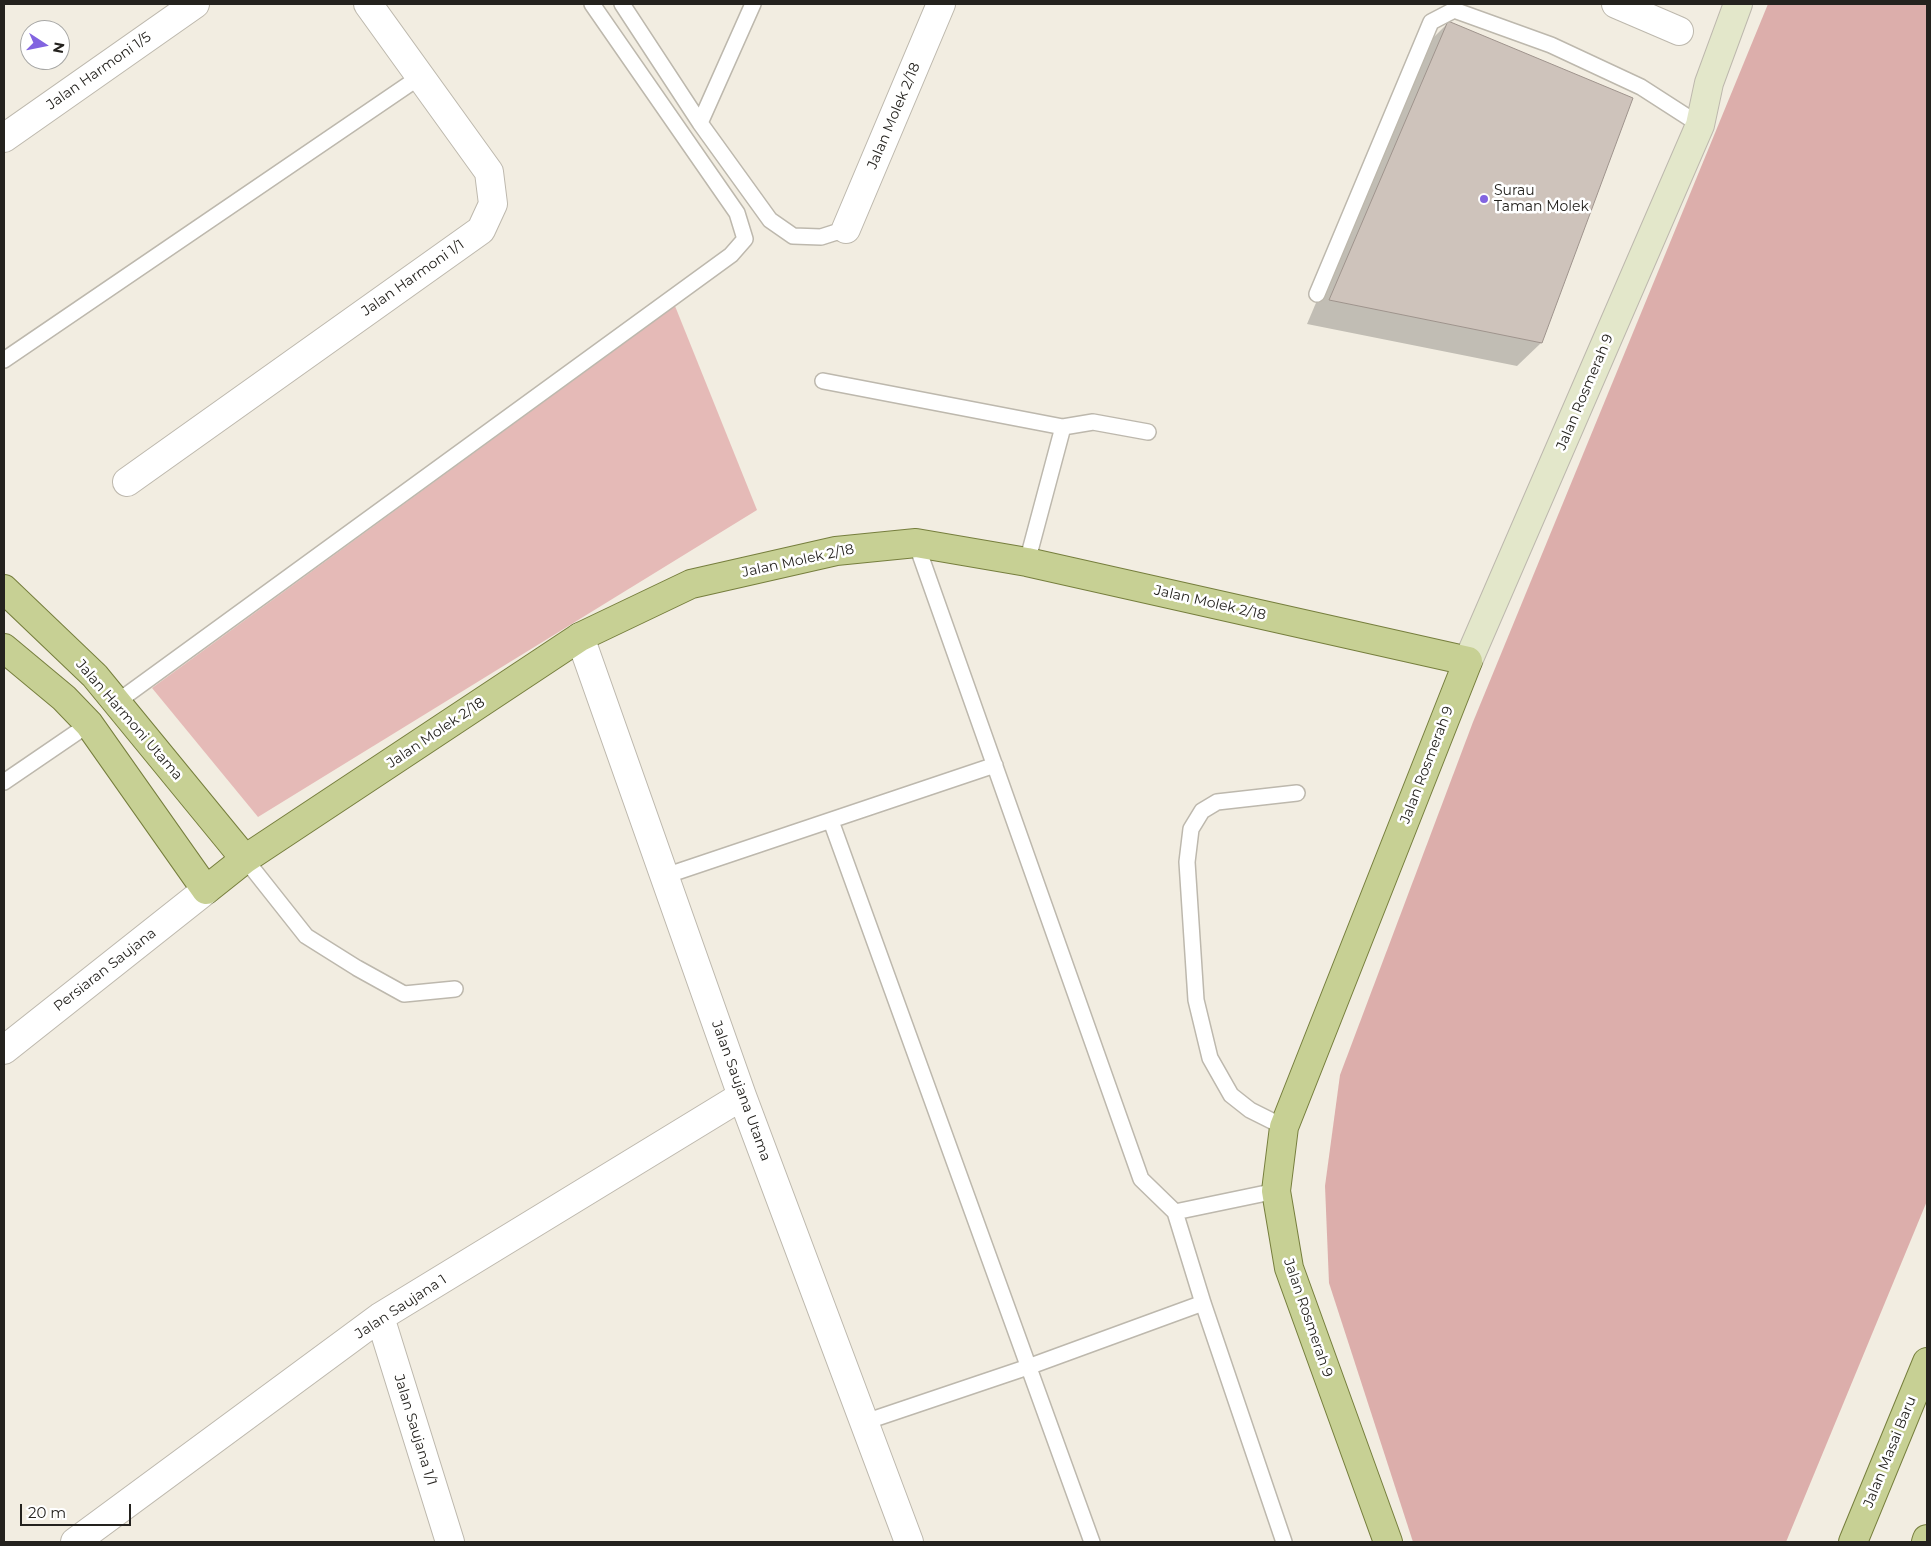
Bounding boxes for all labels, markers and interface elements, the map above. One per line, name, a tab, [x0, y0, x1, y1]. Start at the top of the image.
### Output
north arrow	[20, 20, 70, 70]
street label: Jalan Harmoni 1/5	[43, 29, 155, 113]
text: N	[49, 40, 69, 55]
street label: Jalan Molek 2/18	[864, 60, 924, 172]
place label: Surau Taman Molek	[1494, 183, 1589, 216]
marker: Surau Taman Molek	[1478, 193, 1490, 205]
street label: Jalan Harmoni 1/1	[358, 236, 468, 320]
street label: Jalan Rosmerah 9	[1553, 331, 1617, 453]
street label: Jalan Molek 2/18	[740, 541, 856, 581]
street label: Jalan Molek 2/18	[1153, 582, 1267, 624]
street label: Jalan Harmoni Utama	[72, 656, 186, 784]
street label: Jalan Molek 2/18	[384, 694, 488, 772]
street label: Jalan Rosmerah 9	[1397, 704, 1457, 826]
street label: Persiaran Saujana	[50, 925, 160, 1015]
street label: Jalan Saujana Utama	[708, 1019, 774, 1163]
street label: Jalan Rosmerah 9	[1280, 1256, 1336, 1380]
street label: Jalan Saujana 1	[352, 1271, 450, 1343]
street label: Jalan Saujana 1/1	[390, 1372, 440, 1488]
street label: Jalan Masai Baru	[1860, 1394, 1920, 1510]
scale bar	[22, 1494, 134, 1526]
text: 20 m	[28, 1503, 66, 1522]

